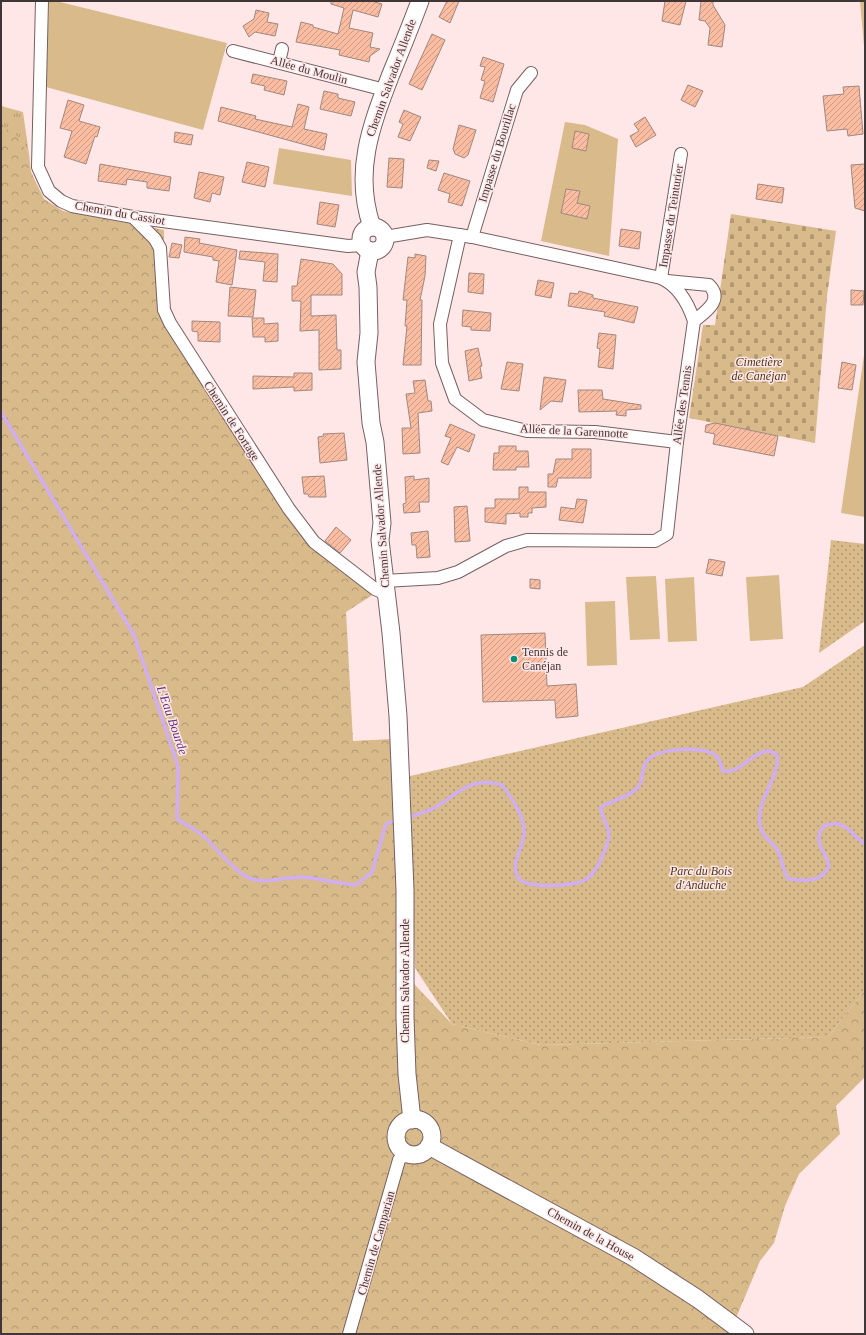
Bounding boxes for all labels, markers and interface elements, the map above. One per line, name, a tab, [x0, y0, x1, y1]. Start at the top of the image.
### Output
street label: Chemin Salvador Allende	[363, 17, 419, 139]
street label: Allée du Moulin	[269, 53, 349, 87]
street label: Impasse du Bourillac	[475, 102, 519, 204]
street label: Impasse du Teinturier	[656, 163, 686, 269]
street label: Chemin du Cassiot	[74, 198, 167, 228]
park label: Cimetière de Canéjan	[732, 355, 787, 383]
street label: Allée des Tennis	[670, 364, 695, 445]
street label: Chemin de Fortage	[201, 379, 263, 463]
street label: Allée de la Garennotte	[520, 421, 628, 441]
street label: Chemin Salvador Allende	[370, 464, 392, 588]
place label: Tennis de Canéjan	[522, 645, 568, 673]
marker: Tennis de Canéjan	[509, 654, 519, 664]
water label: L'Eau Bourde	[153, 683, 191, 757]
park label: Parc du Bois d'Anduche	[669, 864, 732, 892]
street label: Chemin Salvador Allende	[398, 919, 412, 1043]
street label: Chemin de Camparian	[354, 1189, 398, 1297]
street label: Chemin de la House	[545, 1204, 637, 1264]

